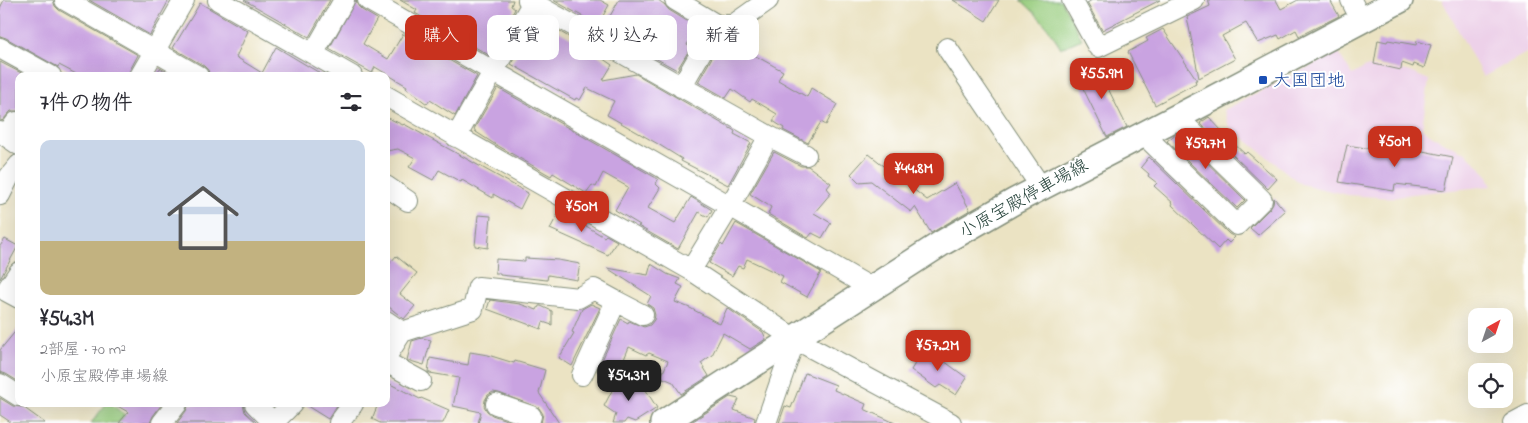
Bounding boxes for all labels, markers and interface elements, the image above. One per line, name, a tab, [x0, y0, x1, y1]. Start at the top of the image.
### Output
chip: 購入	[405, 15, 477, 60]
chip: 賃貸	[487, 15, 559, 60]
chip: 絞り込み	[569, 15, 677, 60]
chip: 新着	[687, 15, 759, 60]
pin: ¥55.9M	[1061, 58, 1143, 100]
text: ¥55.9M	[1081, 62, 1123, 86]
place label: 大国団地	[1273, 69, 1345, 95]
marker: 大国団地	[1257, 74, 1269, 86]
icon: filters	[337, 88, 365, 116]
text: 7件の物件	[40, 89, 133, 119]
pin: ¥50M	[1365, 126, 1425, 168]
pin: ¥59.7M	[1165, 128, 1247, 170]
text: ¥50M	[1379, 130, 1411, 154]
text: ¥59.7M	[1186, 132, 1226, 156]
pin: ¥44.8M	[873, 152, 955, 195]
street label: 小原宝殿停車場線	[955, 153, 1093, 246]
text: ¥44.8M	[895, 157, 933, 181]
icon: home	[158, 173, 248, 263]
pin: ¥50M	[552, 190, 612, 233]
text: ¥50M	[566, 195, 598, 219]
text: ¥54.3M	[40, 305, 95, 335]
north arrow	[1468, 308, 1512, 352]
map controls	[1468, 308, 1513, 408]
pin: ¥57.2M	[897, 330, 979, 372]
text: ¥57.2M	[917, 334, 959, 358]
text: 2部屋 · 70 m²	[40, 338, 126, 362]
pin: ¥54.3M	[588, 360, 670, 402]
button: locate	[1468, 363, 1513, 408]
text: ¥54.3M	[608, 364, 650, 388]
text: 小原宝殿停車場線	[40, 365, 168, 389]

